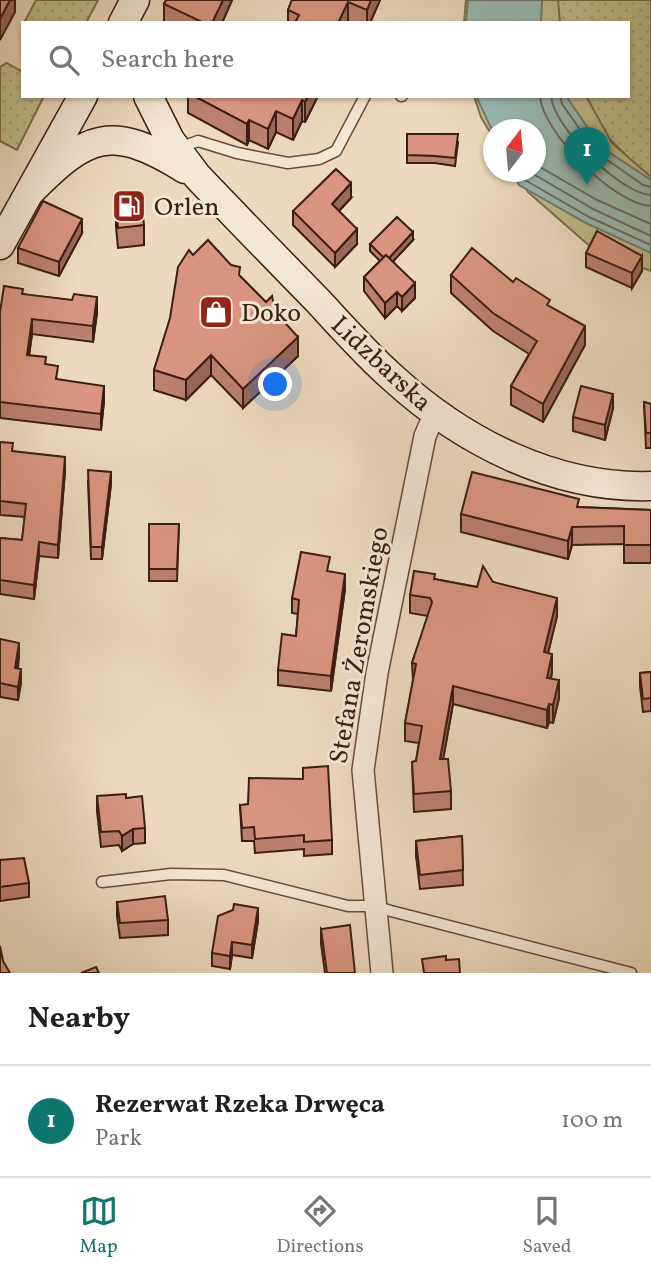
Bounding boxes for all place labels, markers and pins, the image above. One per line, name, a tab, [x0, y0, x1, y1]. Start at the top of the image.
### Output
pin: 1	[564, 127, 610, 185]
fuel station icon: Orlen	[110, 187, 148, 225]
place label: Orlen	[154, 190, 220, 226]
shop icon: Doko	[197, 293, 235, 331]
place label: Doko	[241, 296, 301, 332]

